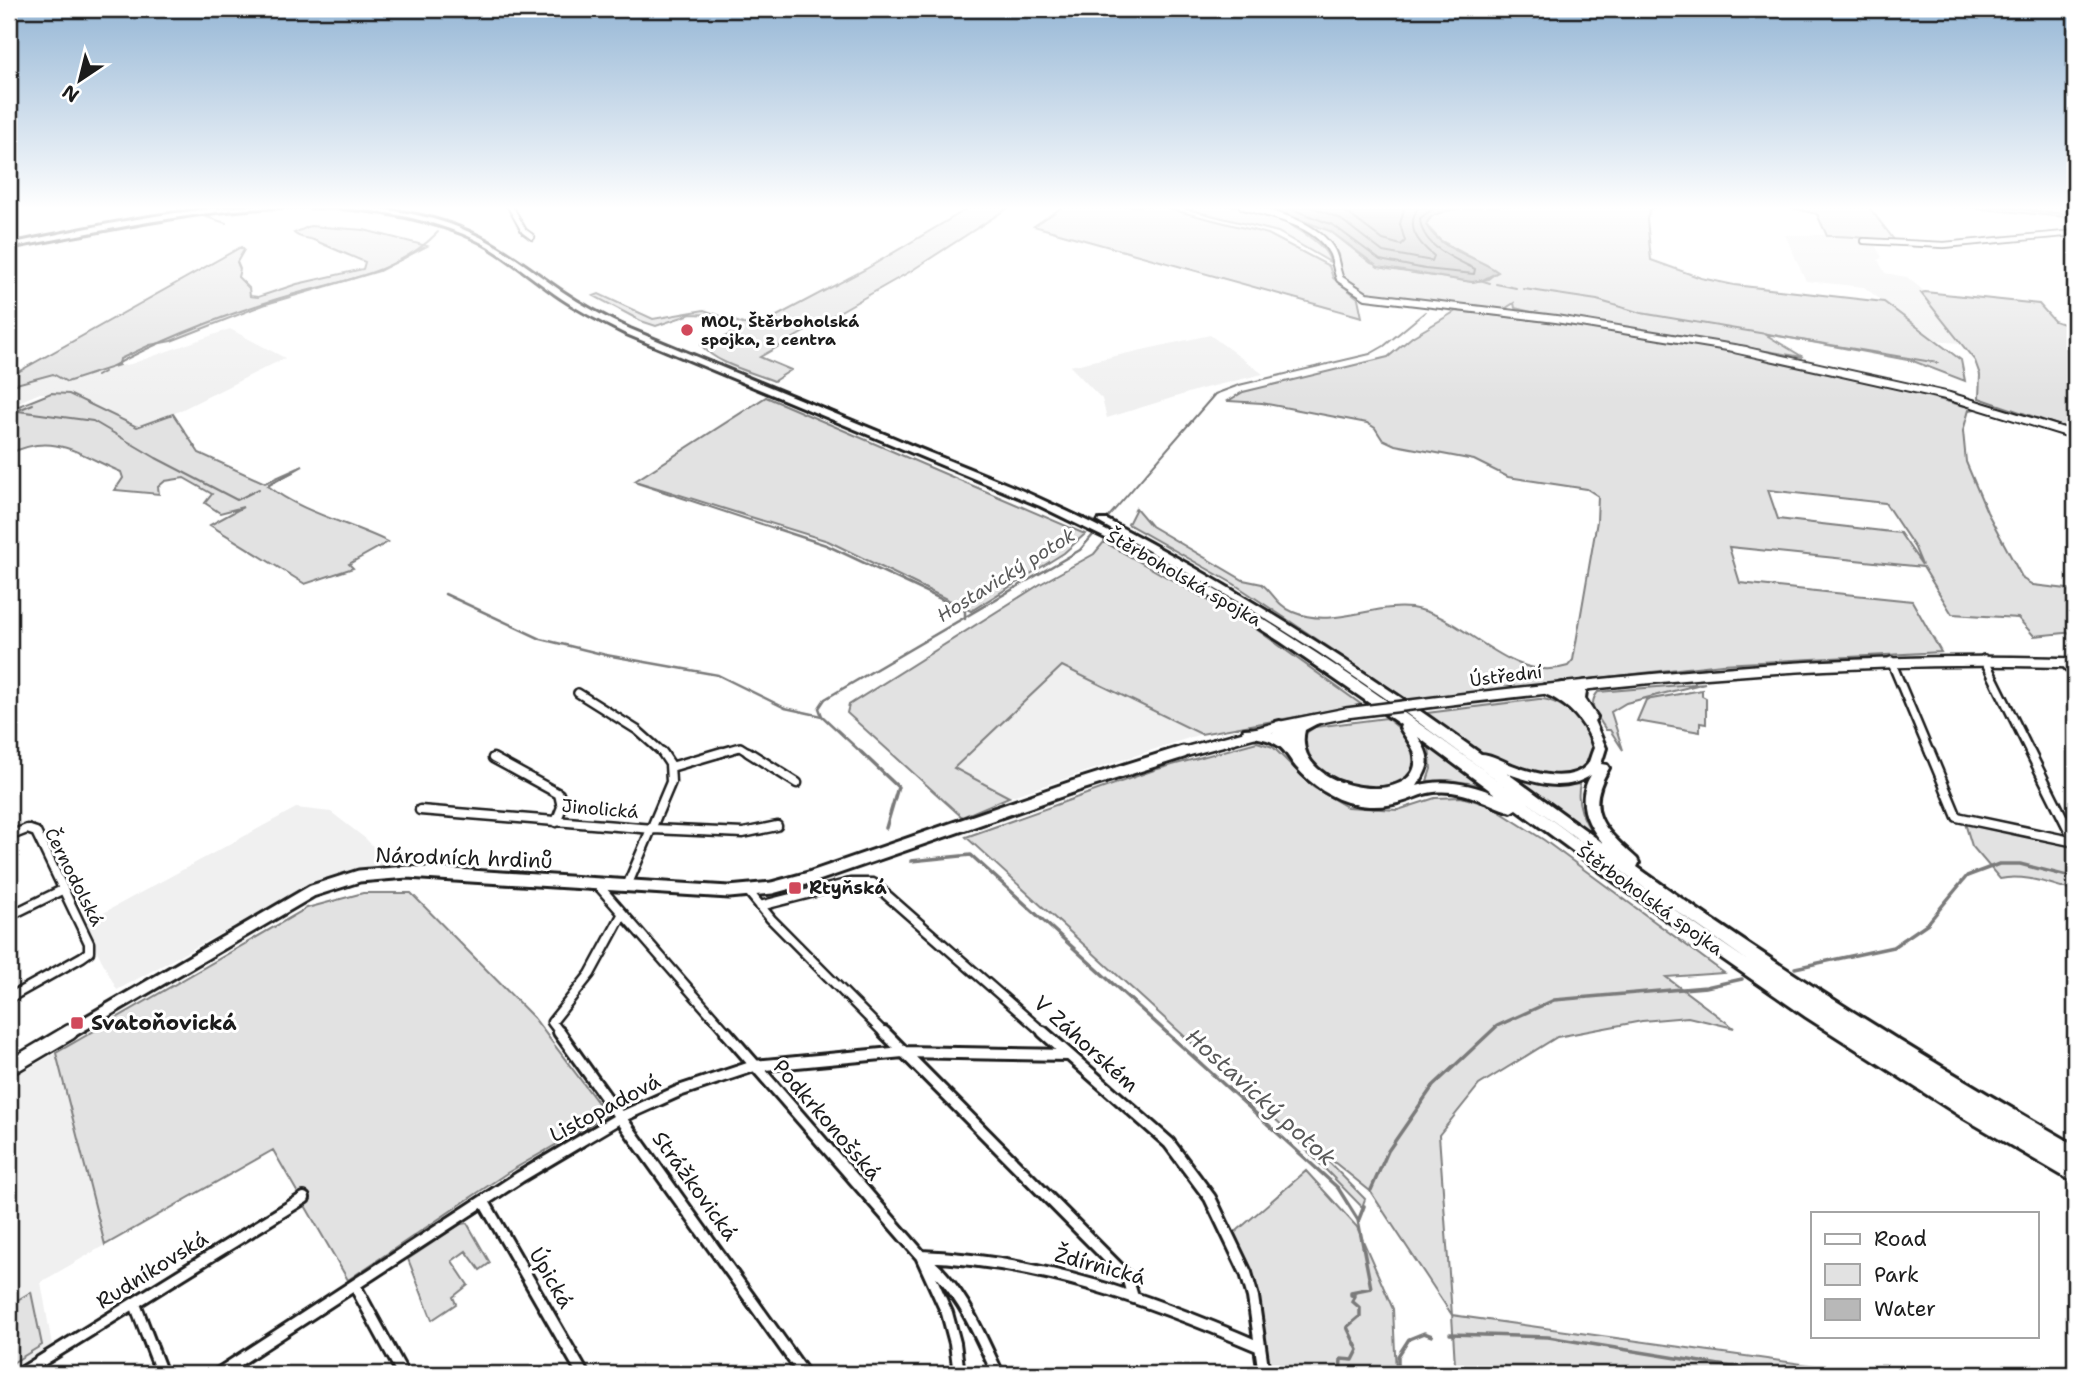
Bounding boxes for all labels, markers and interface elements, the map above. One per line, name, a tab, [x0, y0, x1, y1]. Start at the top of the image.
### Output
north arrow	[46, 46, 116, 116]
text: N	[57, 79, 84, 108]
place label: MOL, Štěrboholská spojka, z centra	[701, 311, 859, 350]
marker: MOL, Štěrboholská spojka, z centra	[679, 322, 695, 338]
water label: Hostavický potok	[932, 522, 1080, 628]
street label: Štěrboholská spojka	[1102, 524, 1266, 632]
street label: Ústřední	[1468, 660, 1544, 692]
street label: Jinolická	[560, 794, 640, 824]
street label: Černodolská	[39, 824, 109, 930]
street label: Štěrboholská spojka	[1572, 839, 1728, 961]
street label: Národních hrdinů	[375, 841, 553, 875]
place label: Rtyňská	[809, 876, 887, 900]
marker: Rtyňská	[787, 880, 803, 896]
street label: V Záhorském	[1028, 989, 1144, 1099]
place label: Svatoňovická	[91, 1009, 237, 1037]
marker: Svatoňovická	[69, 1015, 85, 1031]
water label: Hostavický potok	[1179, 1021, 1343, 1173]
street label: Podkrkonošská	[767, 1054, 887, 1186]
street label: Listopadová	[545, 1067, 665, 1149]
street label: Strážkovická	[646, 1126, 744, 1246]
legend	[1811, 1212, 2038, 1338]
street label: Rudníkovská	[91, 1224, 213, 1316]
text: Road	[1874, 1225, 1927, 1253]
street label: Ždírnická	[1052, 1240, 1149, 1292]
street label: Úpická	[522, 1242, 580, 1314]
text: Park	[1874, 1261, 1919, 1289]
text: Water	[1874, 1295, 1936, 1323]

